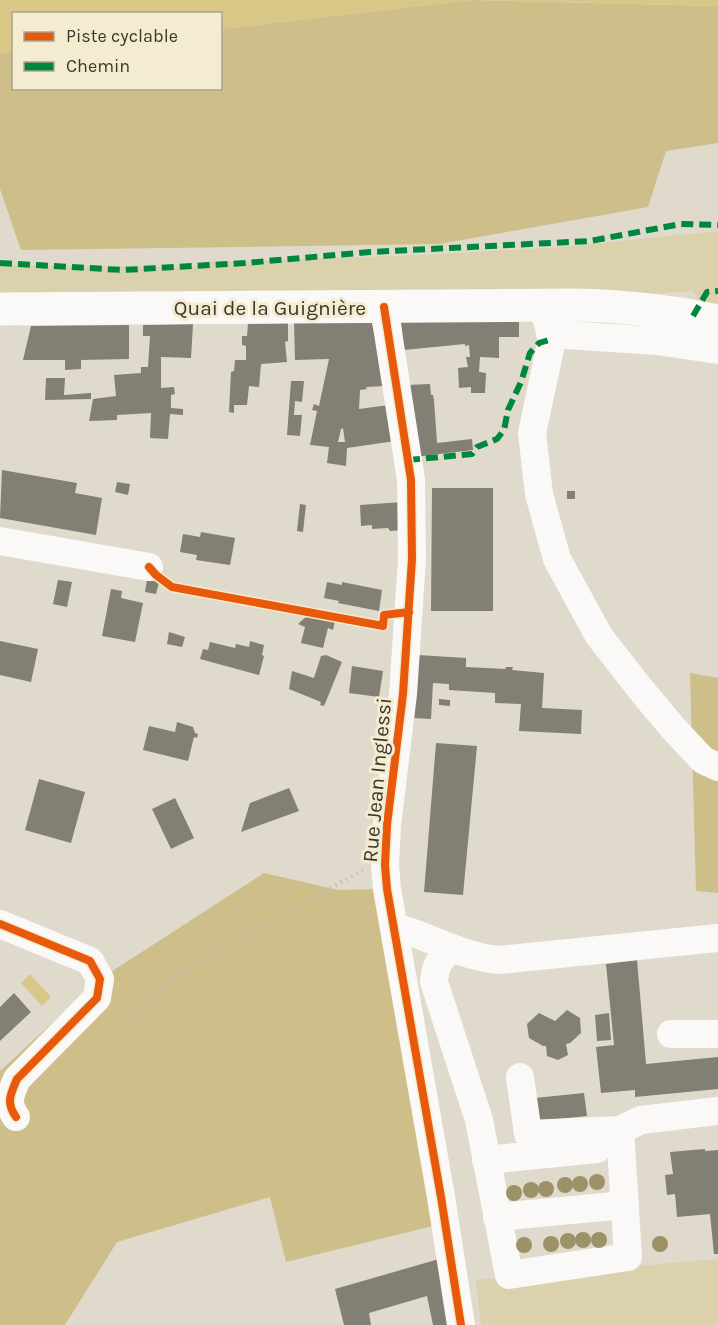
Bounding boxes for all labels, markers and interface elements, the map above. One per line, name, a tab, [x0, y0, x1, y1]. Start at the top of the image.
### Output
legend	[12, 12, 222, 90]
text: Piste cyclable	[66, 25, 178, 47]
text: Chemin	[66, 55, 130, 77]
street label: Quai de la Guignière	[174, 296, 366, 320]
street label: Rue Jean Inglessi	[358, 697, 396, 863]

